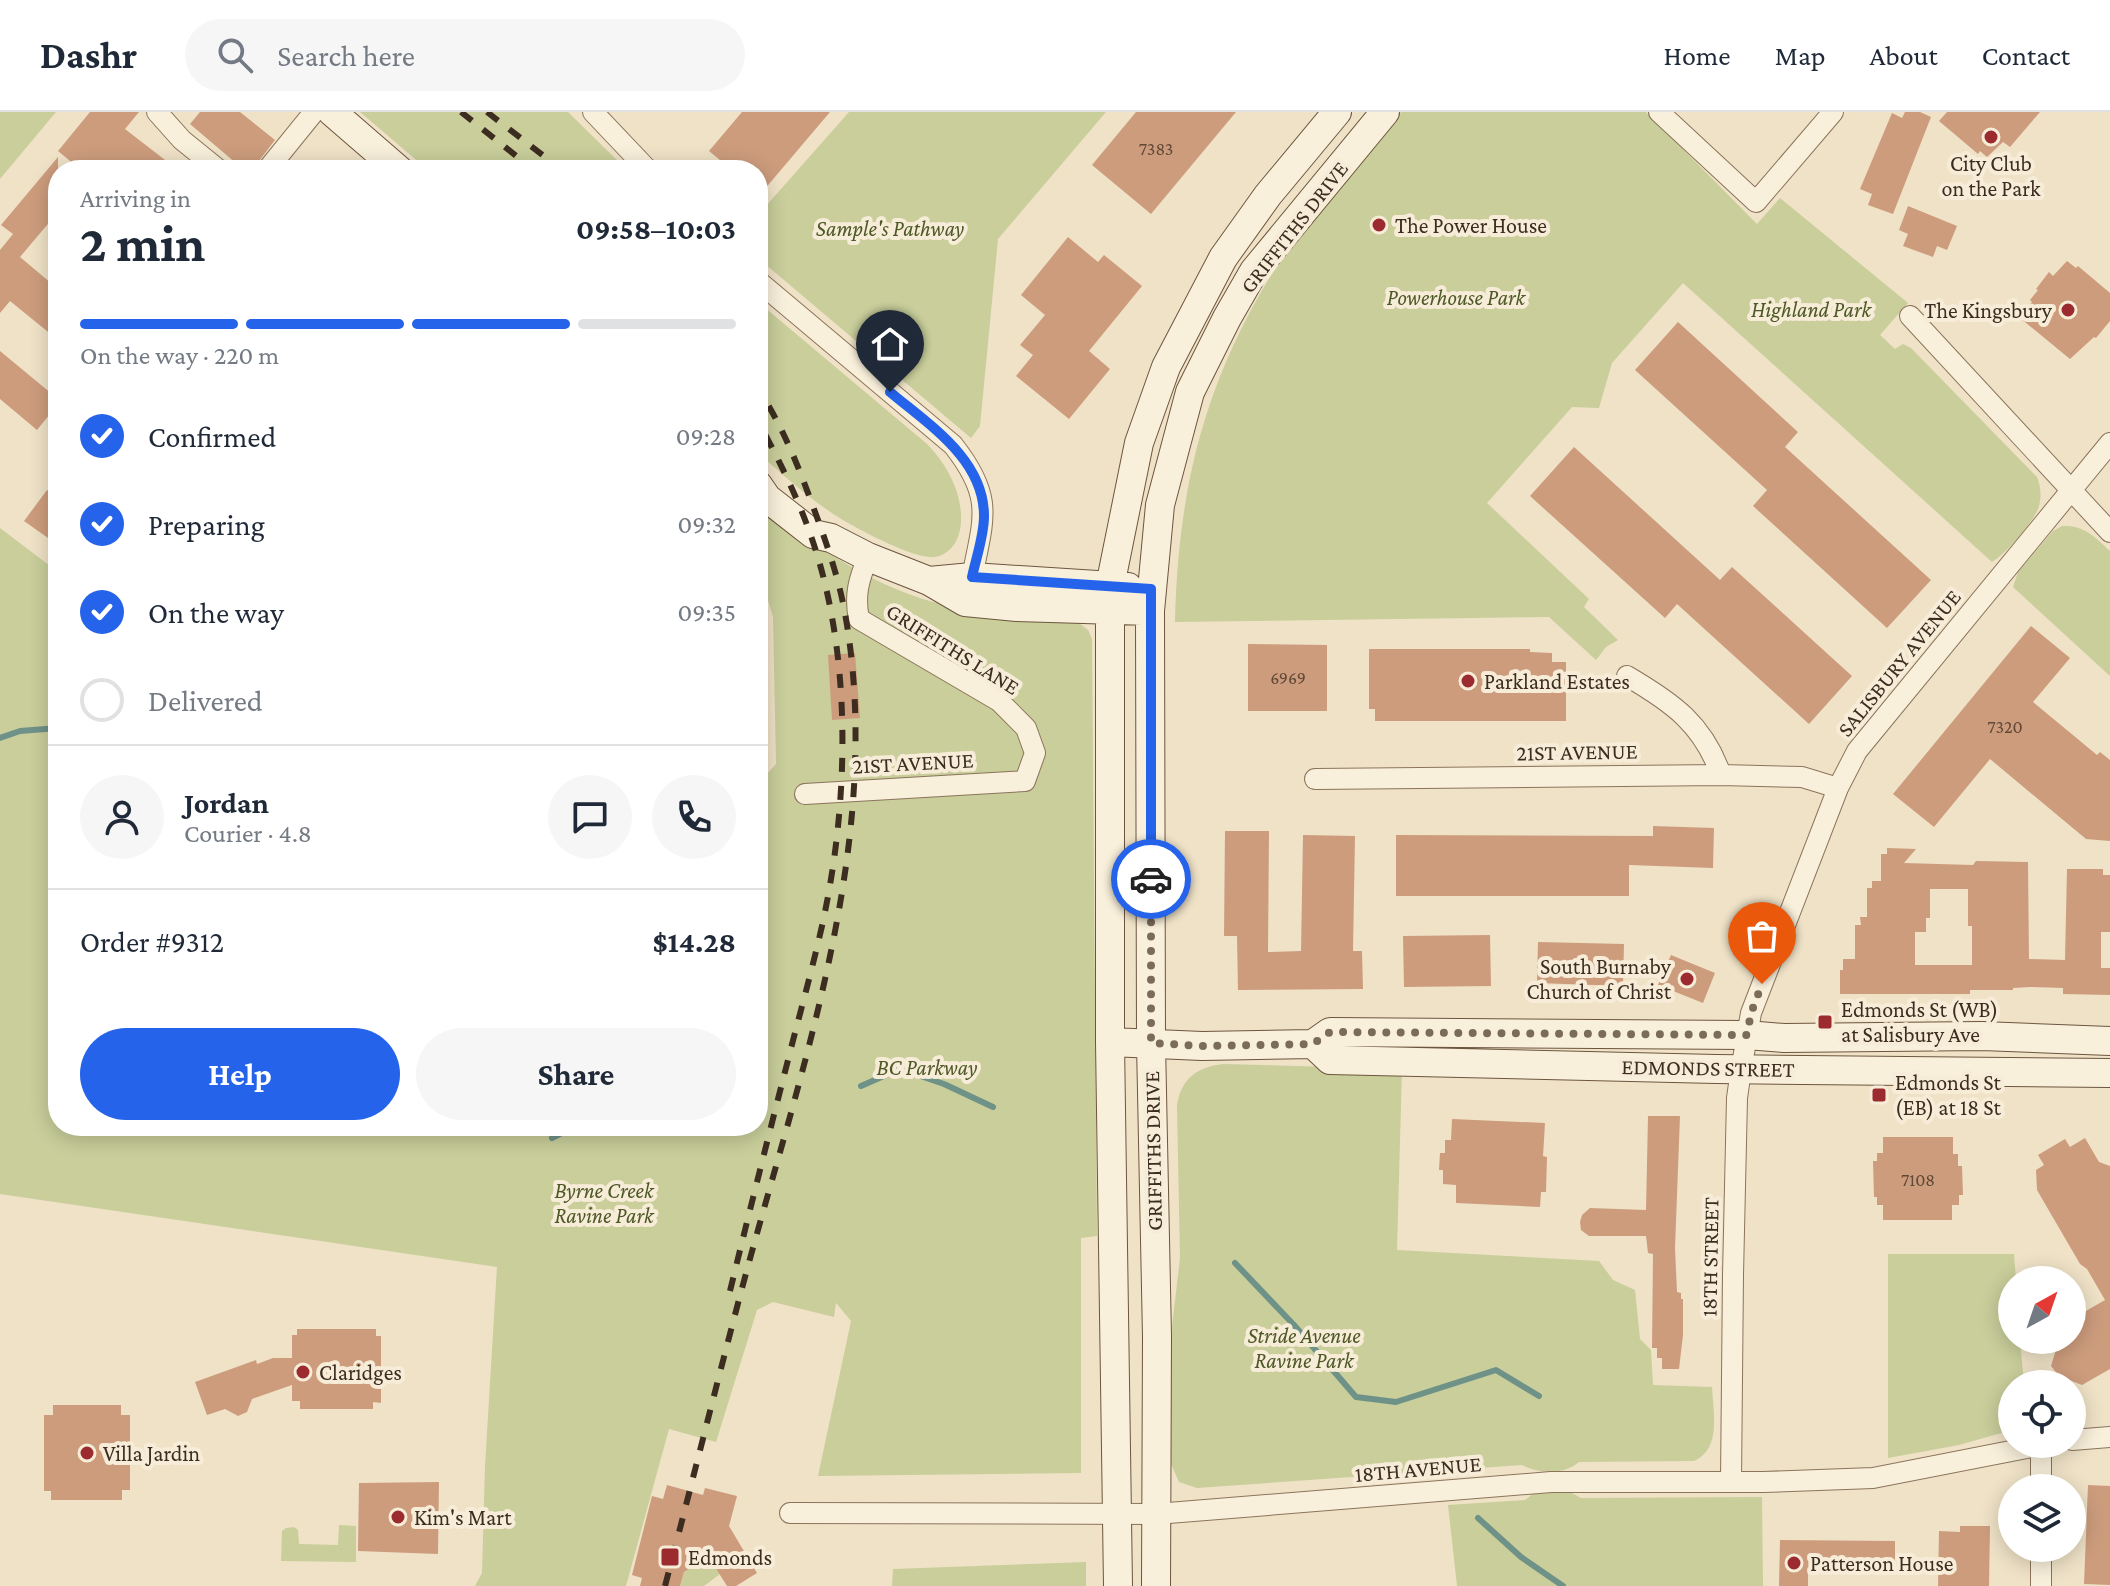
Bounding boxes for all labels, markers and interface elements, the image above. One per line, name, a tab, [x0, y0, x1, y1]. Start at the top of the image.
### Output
search box	[185, 19, 745, 91]
icon: search	[213, 33, 257, 77]
text: Dashr	[40, 34, 137, 76]
text: Search here	[277, 39, 415, 72]
text: Home	[1664, 40, 1731, 71]
text: Map	[1775, 40, 1826, 71]
text: About	[1870, 40, 1938, 71]
text: Contact	[1982, 40, 2070, 71]
marker: City Club on the Park	[1982, 128, 2000, 146]
house number: 7383	[1139, 139, 1173, 159]
place label: City Club on the Park	[1942, 151, 2041, 201]
street label: GRIFFITHS DRIVE	[1235, 156, 1353, 298]
text: Arriving in	[80, 184, 191, 213]
text: 09:58–10:03	[576, 212, 736, 245]
place label: The Power House	[1395, 213, 1547, 238]
text: 2 min	[80, 214, 205, 272]
park label: Sample's Pathway	[816, 216, 964, 241]
marker: The Power House	[1370, 216, 1388, 234]
park label: Powerhouse Park	[1387, 285, 1527, 310]
park label: Highland Park	[1751, 297, 1873, 322]
place label: The Kingsbury	[1924, 298, 2053, 323]
marker: The Kingsbury	[2059, 301, 2077, 319]
pin	[856, 310, 924, 392]
icon: home	[868, 322, 912, 366]
text: On the way · 220 m	[80, 341, 279, 370]
icon: check	[80, 414, 124, 458]
text: Confirmed	[148, 420, 276, 453]
text: 09:28	[676, 422, 736, 451]
icon: check	[80, 502, 124, 546]
text: Preparing	[148, 508, 265, 541]
text: 09:32	[678, 510, 736, 539]
street label: SALISBURY AVENUE	[1832, 584, 1966, 741]
icon: check	[80, 590, 124, 634]
text: On the way	[148, 596, 284, 629]
text: 09:35	[678, 598, 736, 627]
street label: GRIFFITHS LANE	[882, 598, 1024, 700]
house number: 6969	[1270, 668, 1306, 688]
place label: Parkland Estates	[1484, 669, 1630, 694]
marker: Parkland Estates	[1459, 672, 1477, 690]
text: Delivered	[148, 684, 263, 717]
house number: 7320	[1987, 717, 2023, 737]
street label: 21ST AVENUE	[1516, 738, 1638, 766]
street label: 21ST AVENUE	[852, 747, 974, 779]
button: person	[80, 775, 164, 859]
button: chat	[548, 775, 632, 859]
button: phone	[652, 775, 736, 859]
text: Jordan	[184, 786, 269, 819]
text: Courier · 4.8	[184, 819, 312, 848]
courier	[1111, 839, 1191, 919]
icon: car	[1129, 857, 1173, 901]
pin	[1728, 902, 1796, 984]
icon: bag	[1740, 914, 1784, 958]
text: Order #9312	[80, 925, 224, 958]
text: $14.28	[653, 925, 736, 958]
place label: South Burnaby Church of Christ	[1526, 954, 1672, 1004]
marker: South Burnaby Church of Christ	[1678, 970, 1696, 988]
place label: Edmonds St (WB) at Salisbury Ave	[1841, 997, 1998, 1047]
marker: Edmonds St (WB) at Salisbury Ave	[1816, 1013, 1834, 1031]
button: Help	[80, 1028, 400, 1120]
button: Share	[416, 1028, 736, 1120]
street label: EDMONDS STREET	[1621, 1054, 1795, 1082]
park label: BC Parkway	[877, 1055, 977, 1080]
place label: Edmonds St (EB) at 18 St	[1895, 1070, 2002, 1121]
street label: GRIFFITHS DRIVE	[1139, 1071, 1167, 1231]
marker: Edmonds St (EB) at 18 St	[1870, 1086, 1888, 1104]
house number: 7108	[1901, 1170, 1935, 1190]
park label: Byrne Creek Ravine Park	[554, 1178, 655, 1228]
street label: 18TH STREET	[1696, 1197, 1724, 1317]
north arrow	[1998, 1266, 2086, 1354]
map controls	[1998, 1266, 2086, 1562]
park label: Stride Avenue Ravine Park	[1247, 1323, 1361, 1373]
place label: Claridges	[319, 1360, 402, 1385]
marker: Claridges	[294, 1363, 312, 1381]
button: locate	[1998, 1370, 2086, 1458]
place label: Villa Jardin	[103, 1441, 200, 1466]
marker: Villa Jardin	[78, 1444, 96, 1462]
street label: 18TH AVENUE	[1354, 1451, 1482, 1487]
button: layers	[1998, 1474, 2086, 1562]
place label: Kim's Mart	[414, 1505, 512, 1530]
marker: Kim's Mart	[389, 1508, 407, 1526]
place label: Edmonds	[688, 1545, 772, 1570]
marker: Edmonds	[659, 1546, 681, 1568]
place label: Patterson House	[1810, 1551, 1953, 1576]
marker: Patterson House	[1785, 1554, 1803, 1572]

